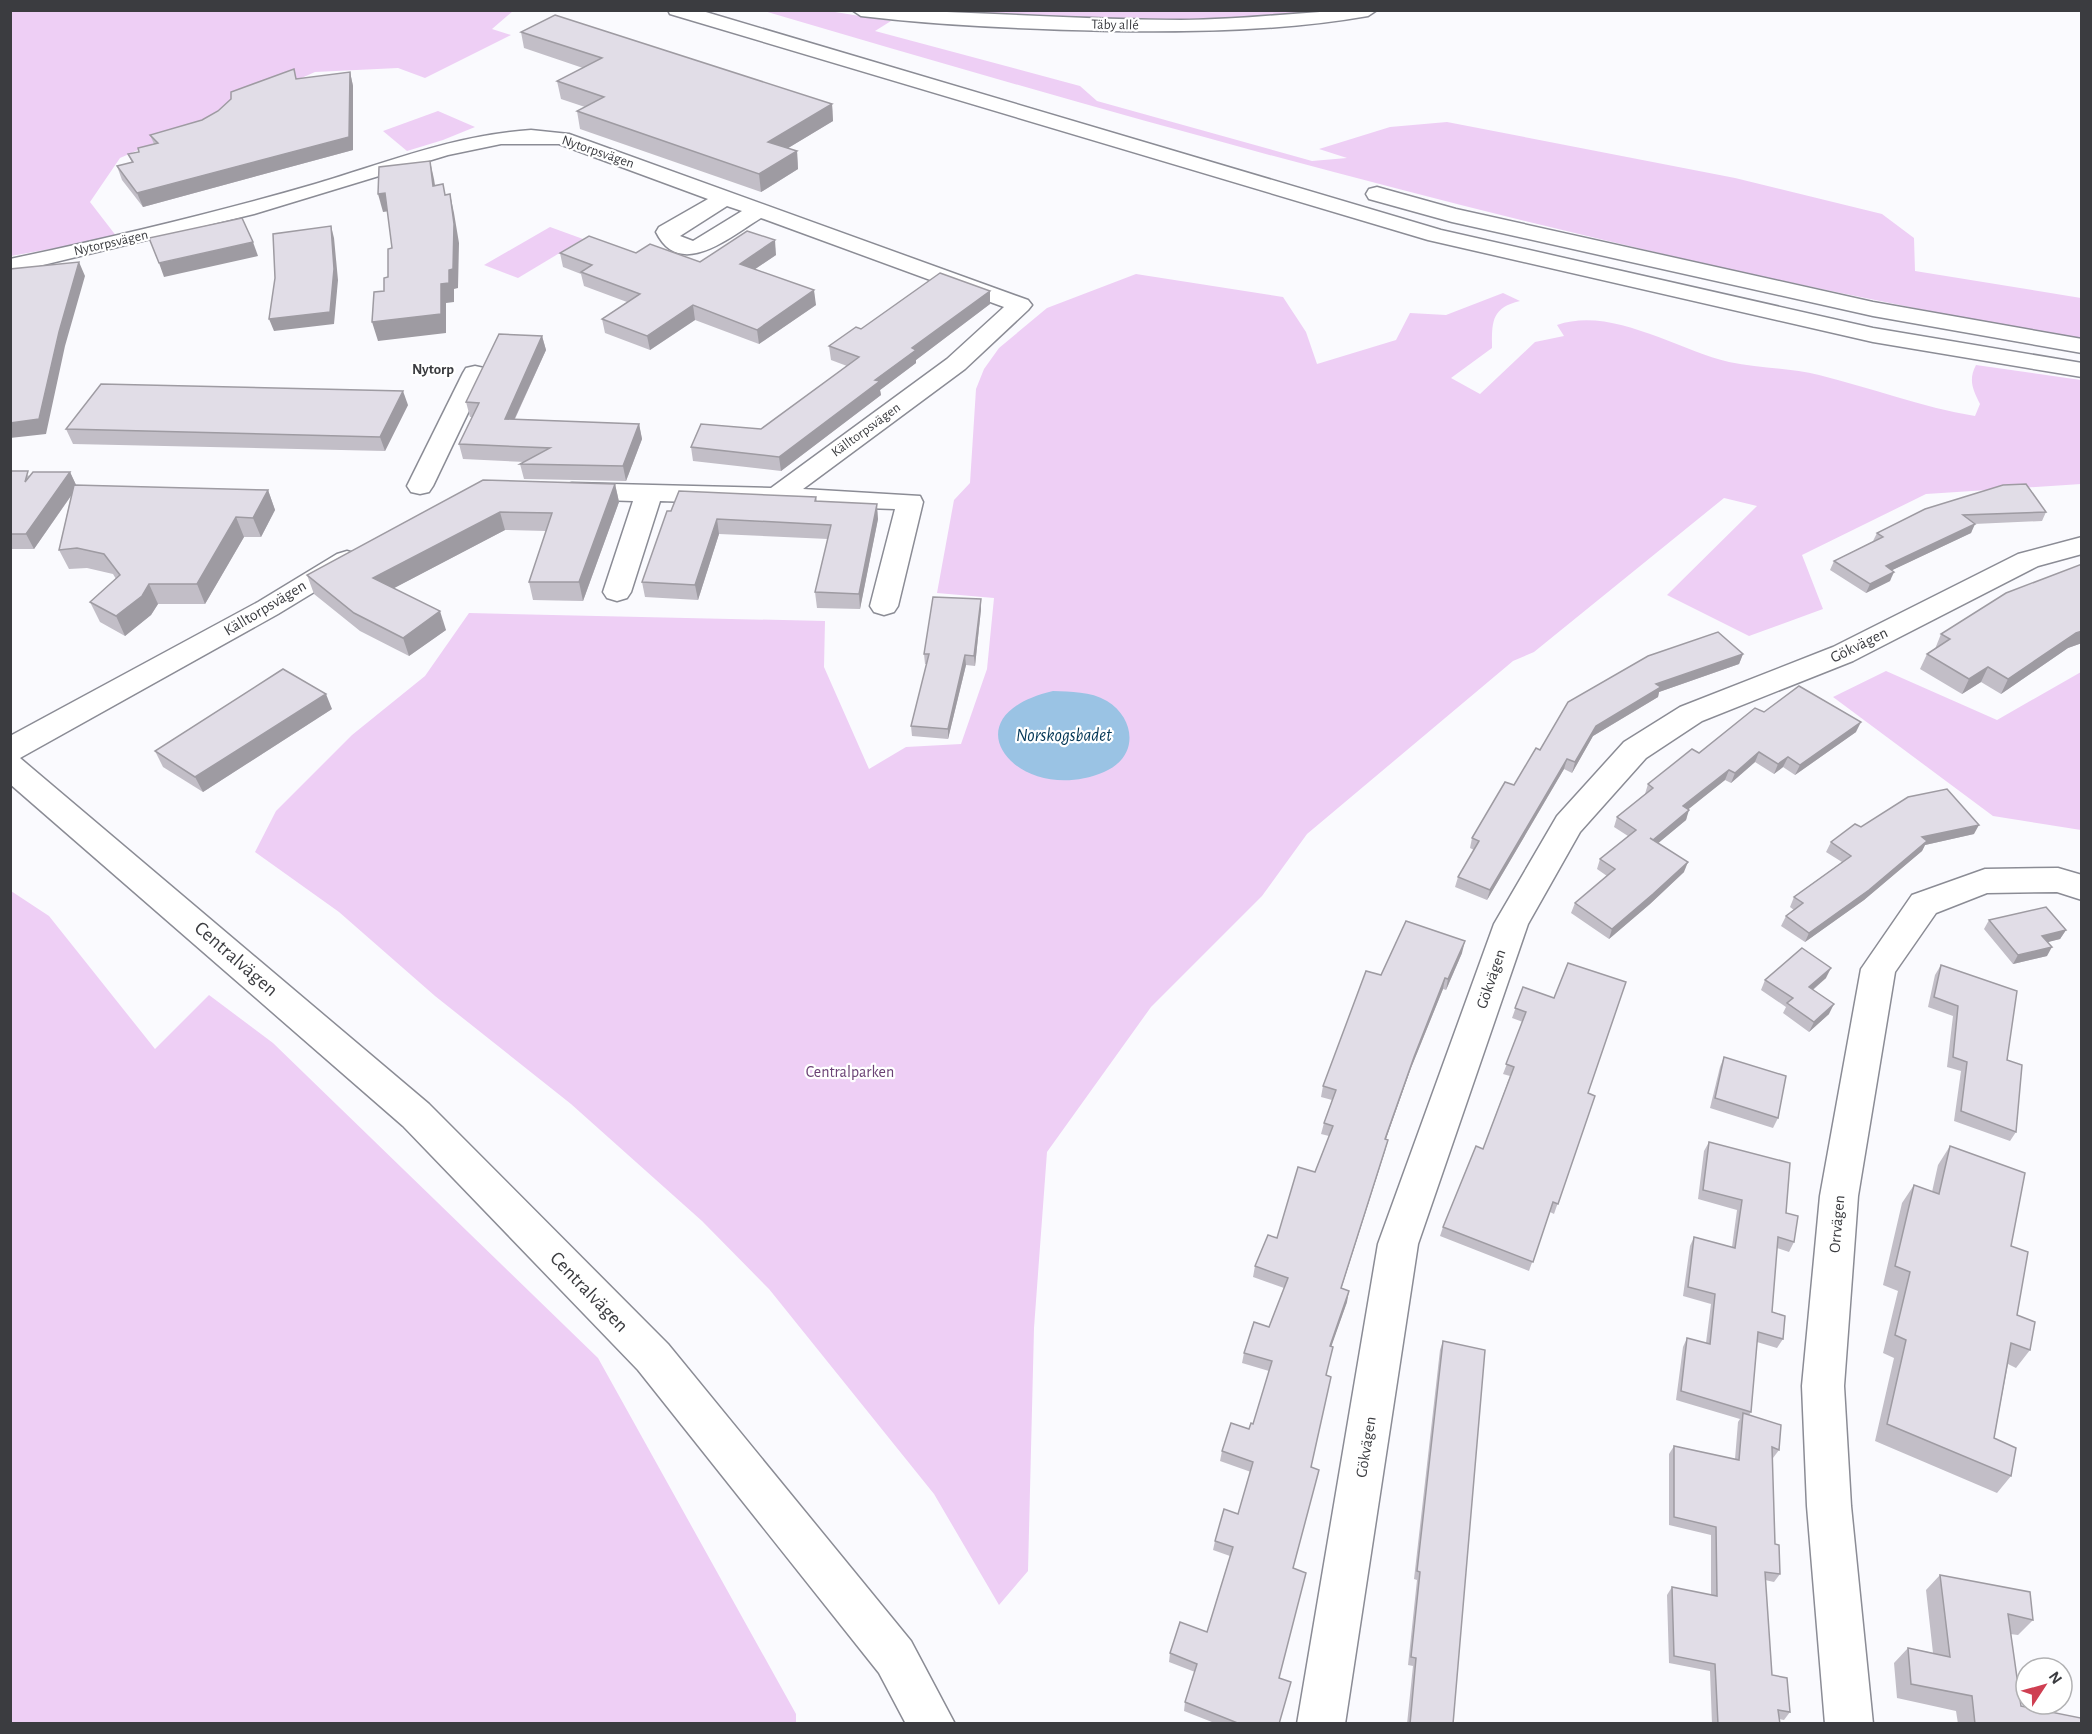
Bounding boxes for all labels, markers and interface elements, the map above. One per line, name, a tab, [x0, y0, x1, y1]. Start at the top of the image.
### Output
street label: Täby allé	[1091, 18, 1139, 32]
street label: Nytorpsvägen	[560, 133, 636, 171]
street label: Nytorpsvägen	[73, 228, 149, 258]
district label: Nytorp	[412, 362, 454, 377]
street label: Källtorpsvägen	[829, 400, 903, 460]
street label: Källtorpsvägen	[221, 577, 309, 639]
street label: Gökvägen	[1828, 624, 1890, 666]
water label: Norskogsbadet	[1016, 727, 1112, 745]
street label: Centralvägen	[191, 918, 281, 1000]
street label: Gökvägen	[1473, 947, 1509, 1011]
park label: Centralparken	[806, 1064, 894, 1080]
street label: Orrvägen	[1827, 1194, 1847, 1254]
street label: Centralvägen	[546, 1248, 632, 1336]
street label: Gökvägen	[1353, 1415, 1379, 1479]
north arrow	[2014, 1656, 2074, 1716]
text: N	[2046, 1669, 2065, 1687]

